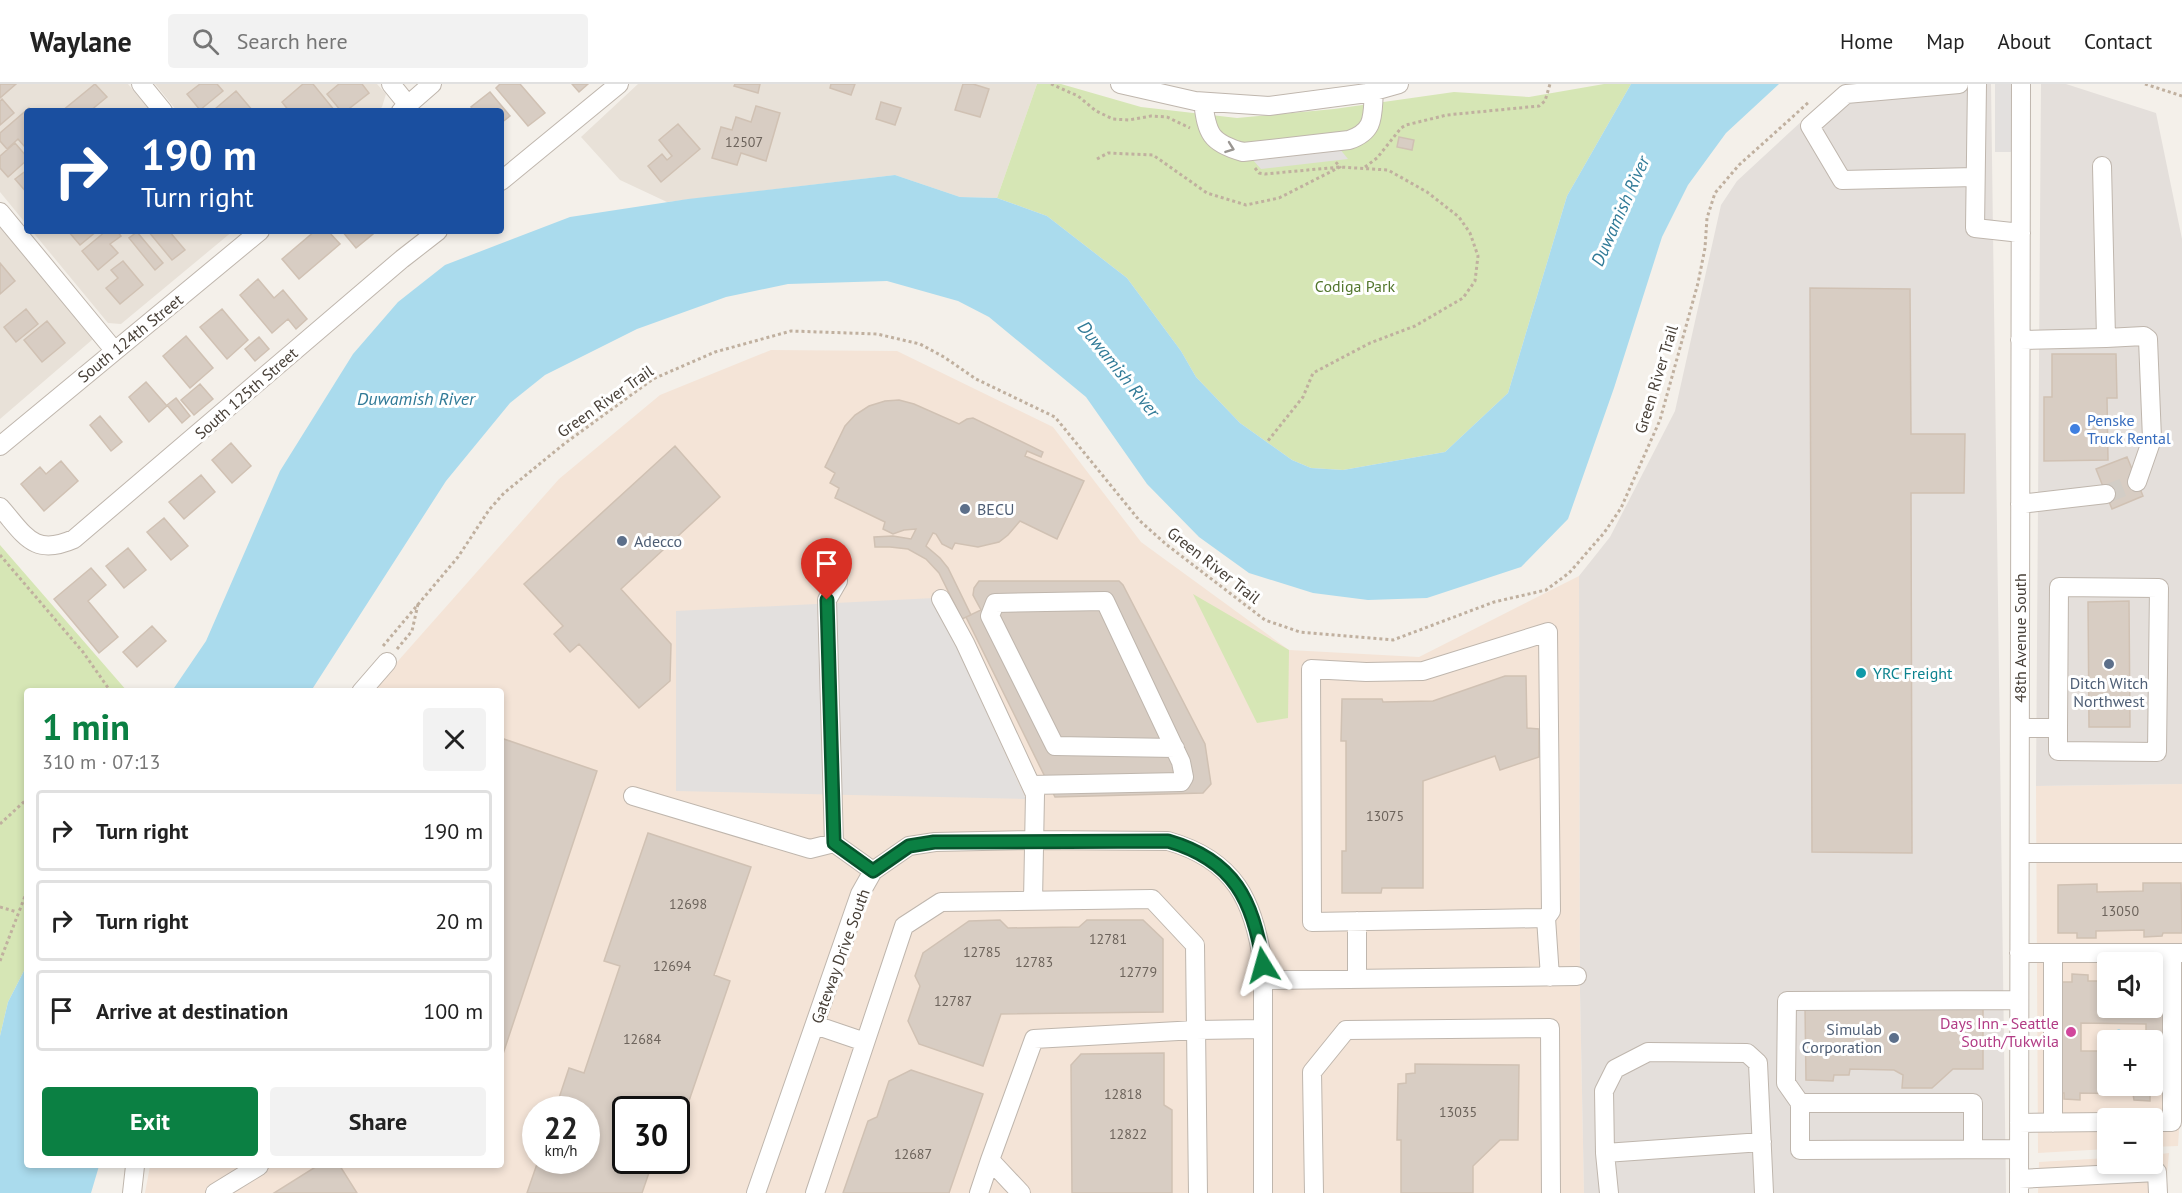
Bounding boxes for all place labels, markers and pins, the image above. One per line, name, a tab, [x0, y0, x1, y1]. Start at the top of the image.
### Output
place label: Penske Truck Rental	[2087, 410, 2171, 448]
marker: Penske Truck Rental	[2068, 422, 2082, 436]
place label: BECU	[977, 499, 1015, 519]
marker: BECU	[958, 502, 972, 516]
place label: Adecco	[634, 531, 682, 551]
marker: Adecco	[615, 534, 629, 548]
pin	[801, 538, 852, 600]
marker: Ditch Witch Northwest	[2102, 657, 2116, 671]
place label: YRC Freight	[1873, 663, 1953, 683]
marker: YRC Freight	[1854, 666, 1868, 680]
place label: Ditch Witch Northwest	[2070, 673, 2148, 711]
place label: Days Inn - Seattle South/Tukwila	[1940, 1013, 2059, 1051]
place label: Simulab Corporation	[1802, 1019, 1882, 1057]
marker: Days Inn - Seattle South/Tukwila	[2064, 1025, 2078, 1039]
marker: Simulab Corporation	[1887, 1031, 1901, 1045]

